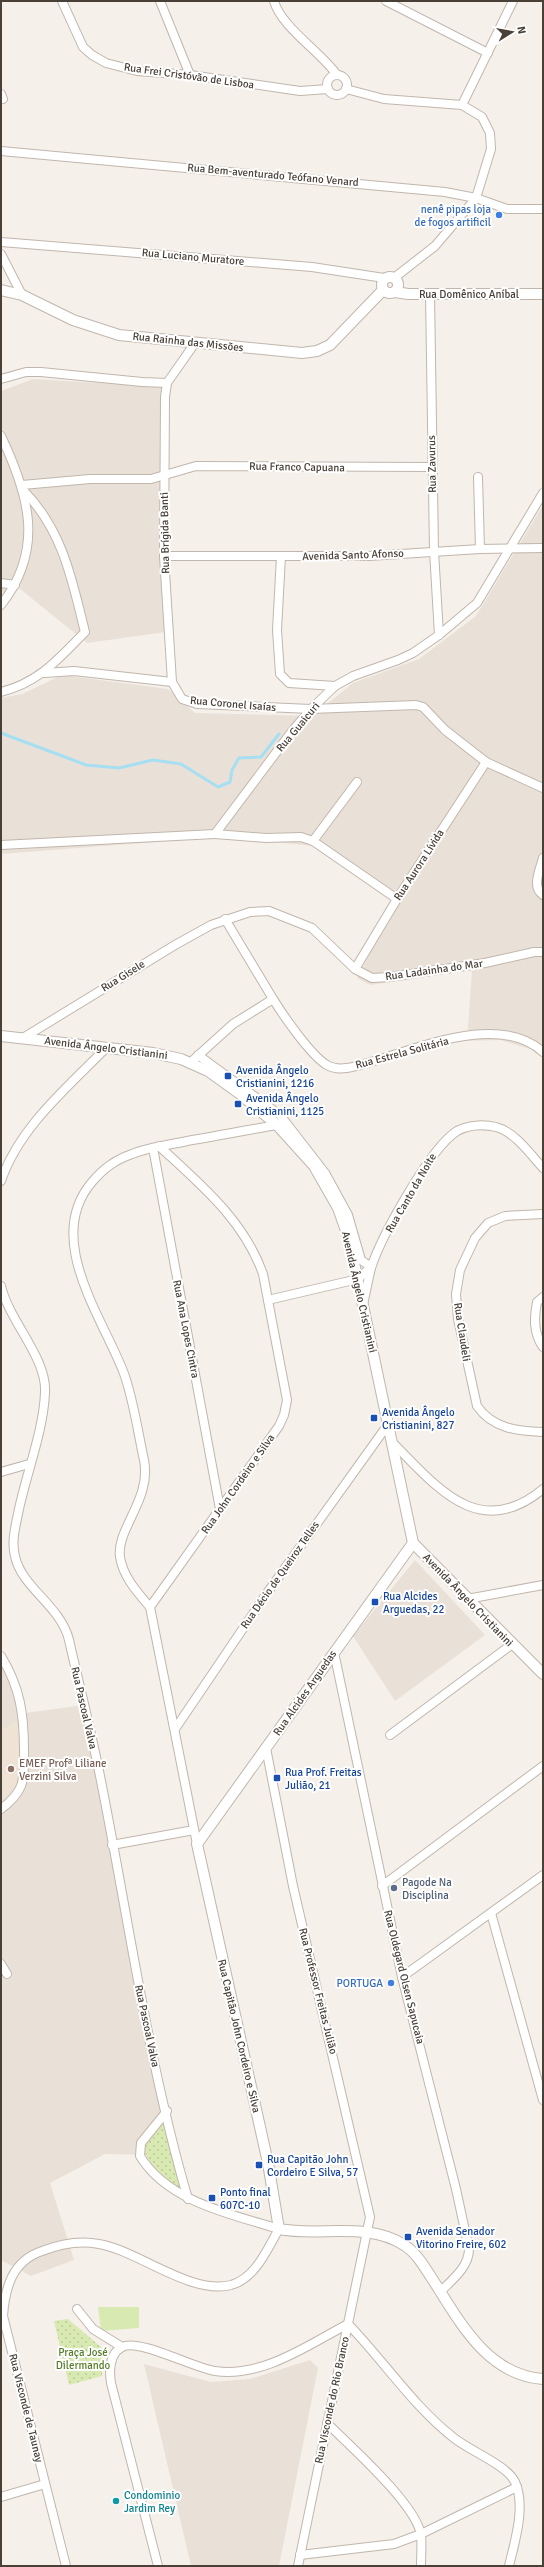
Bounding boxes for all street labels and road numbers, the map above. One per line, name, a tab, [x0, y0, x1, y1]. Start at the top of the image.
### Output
street label: Rua Frei Cristóvão de Lisboa	[123, 60, 255, 92]
street label: Rua Bem-aventurado Teófano Venard	[187, 161, 359, 189]
street label: Rua Luciano Muratore	[141, 246, 245, 268]
street label: Rua Domênico Aníbal	[419, 288, 519, 301]
street label: Rua Rainha das Missões	[132, 330, 244, 354]
street label: Rua Zavurus	[425, 435, 439, 493]
street label: Rua Franco Capuana	[249, 460, 345, 474]
street label: Rua Brígida Banti	[158, 492, 172, 574]
street label: Avenida Santo Afonso	[302, 547, 404, 563]
street label: Rua Coronel Isaías	[189, 694, 277, 714]
street label: Rua Guaicuri	[274, 700, 322, 754]
street label: Rua Aurora Lívida	[391, 827, 447, 903]
street label: Rua Gisele	[99, 957, 147, 995]
street label: Rua Ladainha do Mar	[384, 957, 484, 983]
street label: Avenida Ângelo Cristianini	[44, 1033, 169, 1062]
street label: Rua Estrela Solitária	[354, 1034, 450, 1072]
street label: Rua Canto da Noite	[383, 1151, 439, 1235]
street label: Avenida Ângelo Cristianini	[339, 1230, 380, 1354]
street label: Rua Ana Lopes Cintra	[170, 1279, 202, 1380]
street label: Rua Claudeli	[451, 1302, 473, 1362]
street label: Rua John Cordeiro e Silva	[199, 1431, 278, 1536]
street label: Rua Décio de Queiroz Telles	[238, 1519, 322, 1631]
street label: Avenida Ângelo Cristianini	[420, 1550, 517, 1649]
street label: Rua Alcides Arguedas	[271, 1648, 339, 1738]
street label: Rua Pascoal Valva	[68, 1666, 100, 1751]
street label: Rua Oldegard Olsen Sapucaia	[381, 1909, 427, 2046]
street label: Rua Professor Freitas Julião	[296, 1927, 340, 2056]
street label: Rua Capitão John Cordeiro e Silva	[215, 1958, 263, 2114]
street label: Rua Pascoal Valva	[132, 1984, 162, 2069]
street label: Rua Visconde do Rio Branco	[312, 2335, 352, 2465]
street label: Rua Visconde de Taunay	[6, 2352, 46, 2465]

